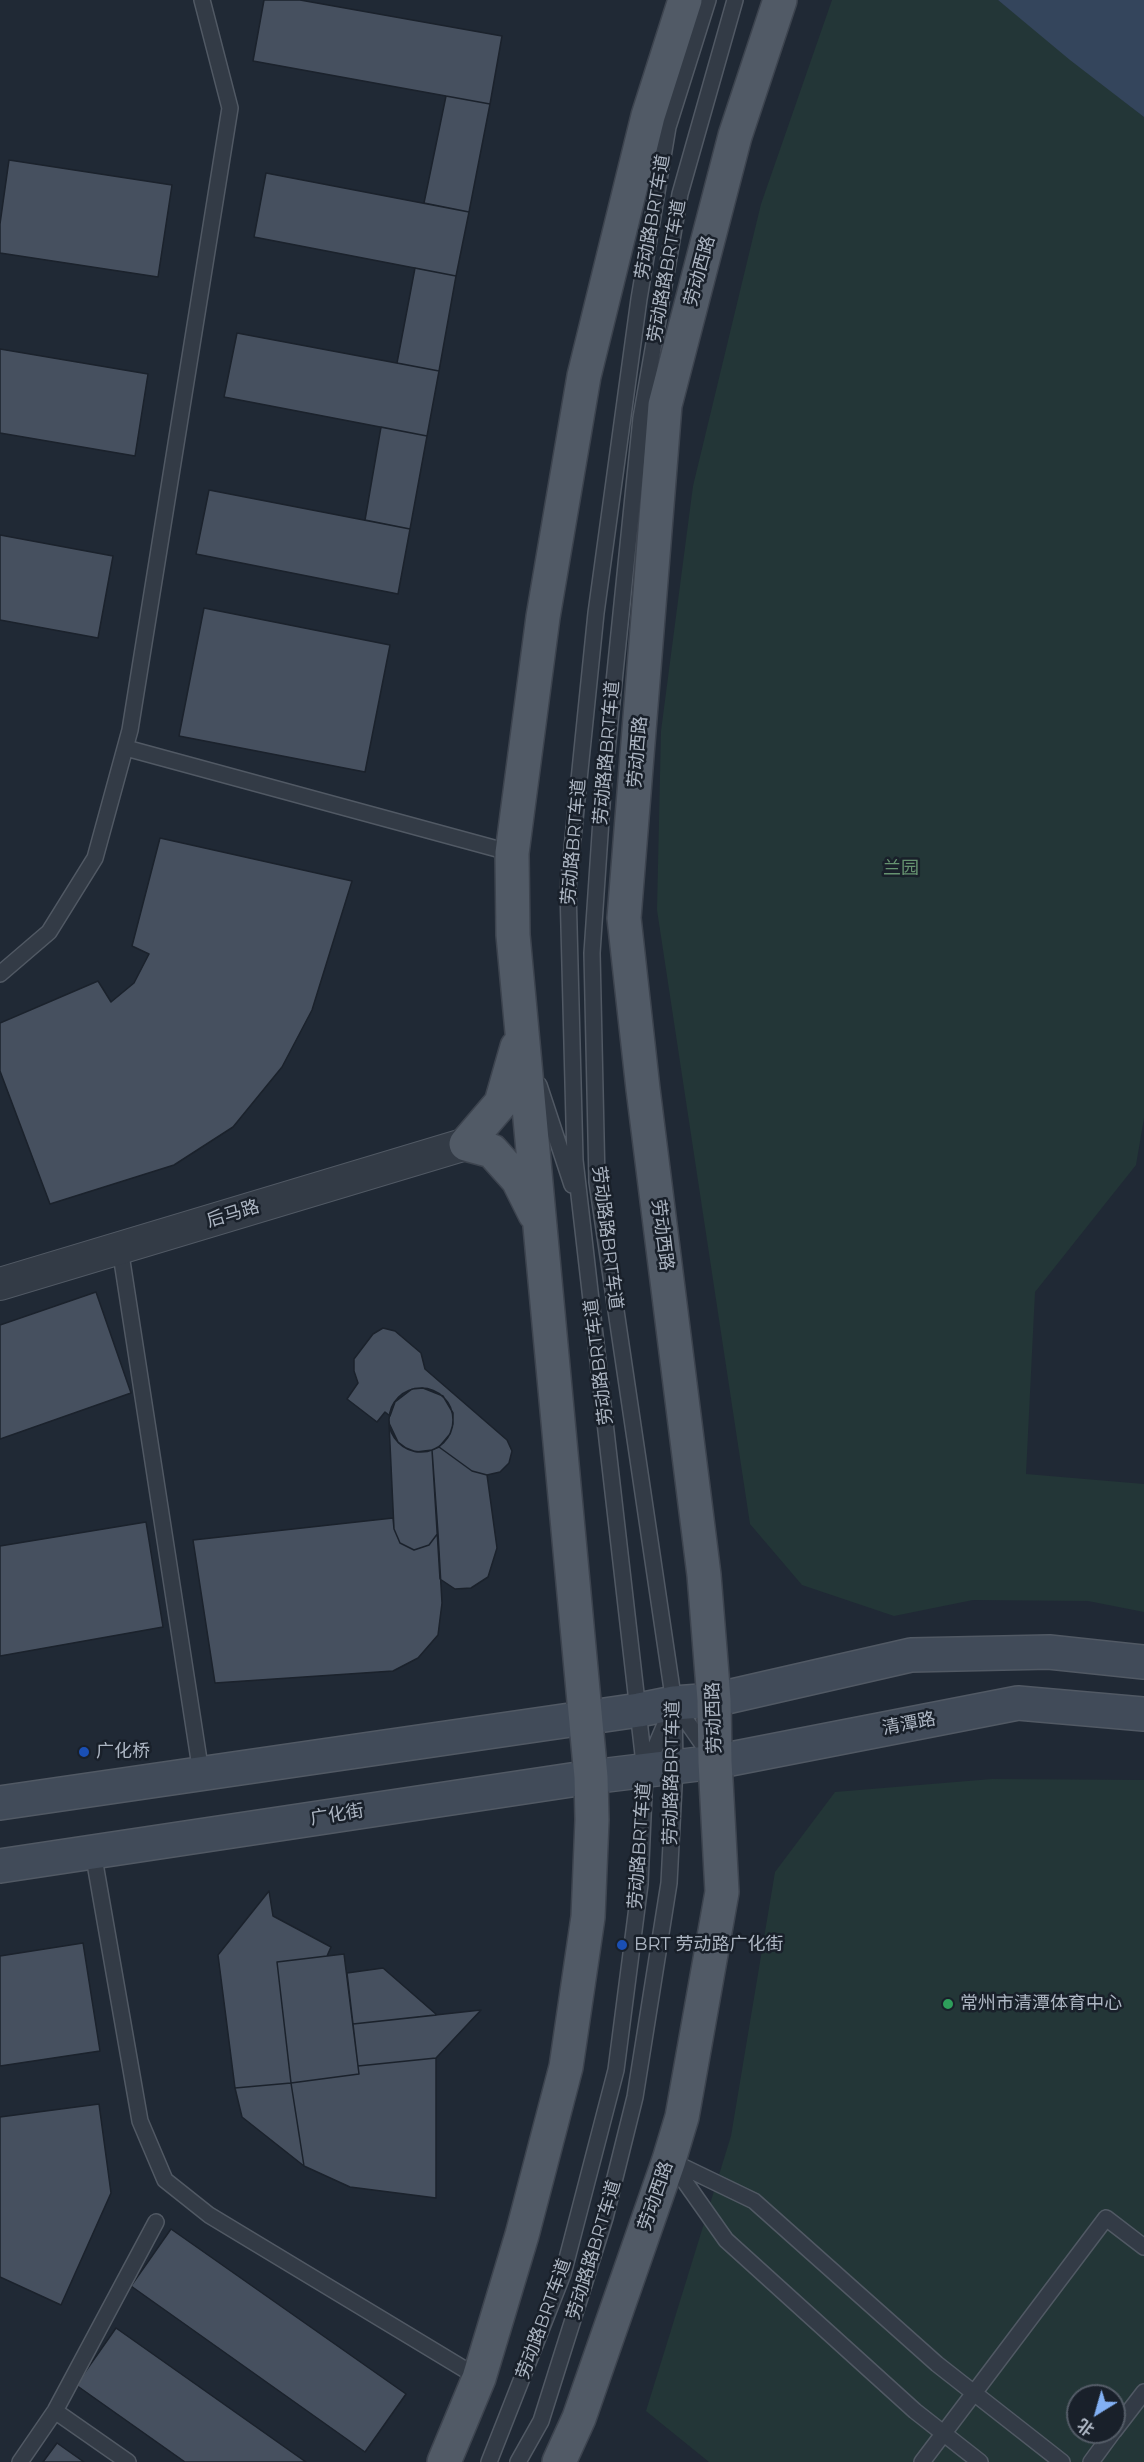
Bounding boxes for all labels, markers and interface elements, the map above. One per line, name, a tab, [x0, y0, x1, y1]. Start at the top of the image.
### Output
street label: 劳动路BRT车道	[631, 153, 675, 281]
street label: 劳动路路BRT车道	[644, 198, 690, 344]
street label: 劳动西路	[680, 233, 720, 309]
street label: 劳动路路BRT车道	[590, 680, 624, 826]
street label: 劳动西路	[624, 715, 652, 789]
street label: 劳动路BRT车道	[558, 778, 590, 906]
park label: 兰园	[883, 858, 919, 880]
street label: 劳动路路BRT车道	[587, 1165, 627, 1311]
street label: 后马路	[204, 1196, 262, 1232]
street label: 劳动西路	[647, 1198, 677, 1272]
street label: 劳动路BRT车道	[581, 1298, 617, 1426]
street label: 劳动西路	[702, 1682, 726, 1754]
street label: 劳动路路BRT车道	[660, 1700, 684, 1846]
street label: 清潭路	[880, 1708, 938, 1740]
place label: 广化桥	[96, 1741, 150, 1763]
marker: 广化桥	[77, 1745, 91, 1759]
street label: 劳动路BRT车道	[625, 1782, 655, 1910]
street label: 广化街	[309, 1800, 365, 1830]
place label: BRT 劳动路广化街	[634, 1934, 783, 1956]
marker: BRT 劳动路广化街	[615, 1938, 629, 1952]
place label: 常州市清潭体育中心	[960, 1993, 1122, 2015]
marker: 常州市清潭体育中心	[941, 1997, 955, 2011]
street label: 劳动西路	[634, 2158, 678, 2234]
street label: 劳动路路BRT车道	[563, 2178, 625, 2322]
street label: 劳动路BRT车道	[512, 2256, 576, 2382]
north arrow	[1066, 2384, 1126, 2444]
text: 北	[1074, 2415, 1098, 2440]

